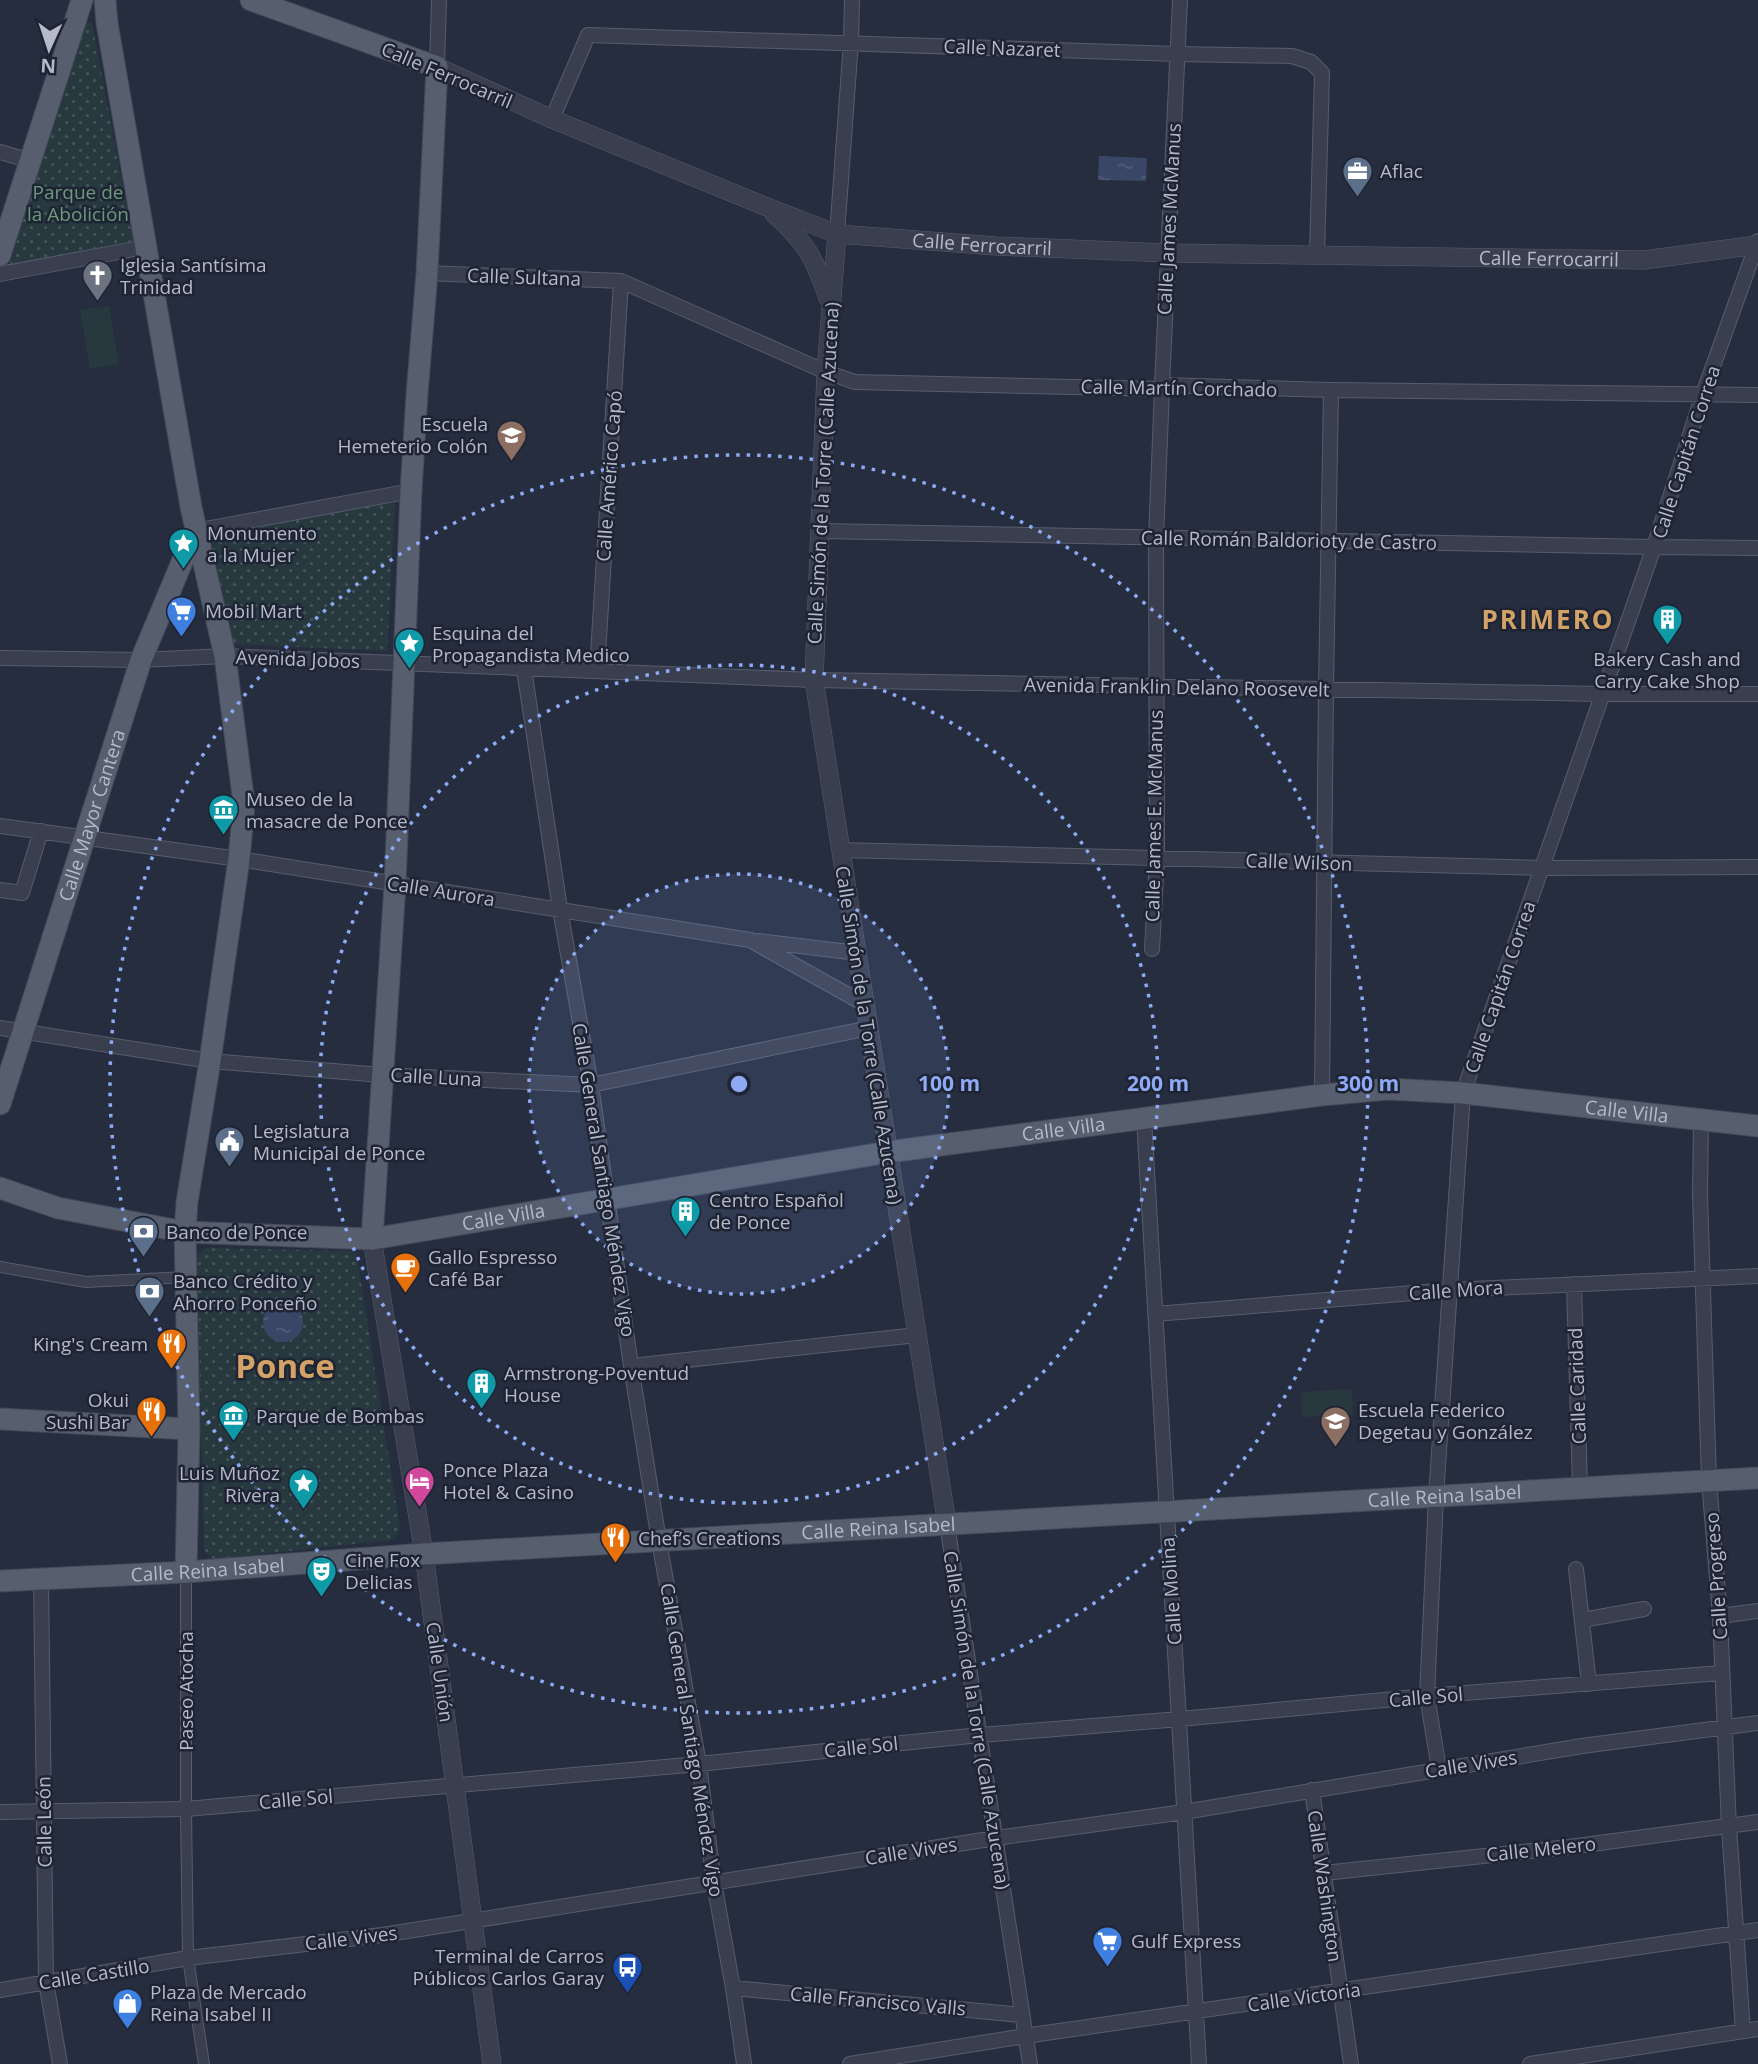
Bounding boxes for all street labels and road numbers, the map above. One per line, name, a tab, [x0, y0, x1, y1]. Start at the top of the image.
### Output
street label: Calle Nazaret	[943, 33, 1061, 63]
street label: Calle Ferrocarril	[378, 36, 516, 114]
street label: Calle James McManus	[1151, 123, 1187, 315]
street label: Calle Ferrocarril	[911, 227, 1052, 261]
street label: Calle Ferrocarril	[1479, 245, 1619, 273]
street label: Calle Sultana	[467, 262, 581, 292]
street label: Calle Simón de la Torre (Calle Azucena)	[801, 301, 845, 645]
street label: Calle Capitán Correa	[1646, 362, 1726, 542]
street label: Calle Martín Corchado	[1080, 373, 1278, 403]
street label: Calle Américo Capó	[590, 389, 628, 563]
street label: Calle Román Baldorioty de Castro	[1141, 524, 1437, 556]
street label: Avenida Jobos	[235, 644, 361, 674]
street label: Avenida Franklin Delano Roosevelt	[1024, 671, 1330, 703]
street label: Calle James E. McManus	[1139, 710, 1169, 922]
street label: Calle Mayor Cantera	[52, 726, 131, 904]
street label: Calle Wilson	[1245, 847, 1353, 877]
street label: Calle Simón de la Torre (Calle Azucena)	[829, 864, 909, 1206]
street label: Calle Aurora	[385, 870, 497, 912]
street label: Calle Capitán Correa	[1458, 897, 1542, 1077]
street label: Calle General Santiago Méndez Vigo	[566, 1021, 642, 1339]
street label: Calle Luna	[390, 1062, 482, 1092]
street label: Calle Villa	[1584, 1094, 1670, 1129]
street label: Calle Villa	[1020, 1111, 1107, 1147]
street label: Calle Villa	[460, 1197, 547, 1237]
street label: Calle Mora	[1408, 1274, 1504, 1306]
street label: Calle Caridad	[1562, 1327, 1592, 1445]
street label: Calle Reina Isabel	[1367, 1479, 1522, 1513]
street label: Calle Reina Isabel	[801, 1511, 956, 1545]
street label: Calle Progreso	[1699, 1511, 1733, 1641]
street label: Calle Molina	[1154, 1536, 1188, 1646]
street label: Calle Simón de la Torre (Calle Azucena)	[937, 1549, 1017, 1891]
street label: Calle Reina Isabel	[130, 1552, 286, 1588]
street label: Calle General Santiago Méndez Vigo	[654, 1581, 730, 1899]
street label: Calle Unión	[420, 1620, 460, 1724]
street label: Paseo Atocha	[173, 1631, 199, 1751]
street label: Calle Sol	[1388, 1681, 1464, 1713]
street label: Calle Sol	[823, 1730, 899, 1764]
street label: Calle Vives	[1423, 1744, 1519, 1784]
street label: Calle León	[30, 1776, 58, 1868]
street label: Calle Sol	[258, 1783, 334, 1815]
street label: Calle Washington	[1301, 1808, 1349, 1964]
street label: Calle Melero	[1485, 1830, 1597, 1868]
street label: Calle Vives	[863, 1831, 959, 1871]
street label: Calle Vives	[303, 1919, 399, 1957]
street label: Calle Castillo	[37, 1952, 151, 1996]
street label: Calle Victoria	[1246, 1976, 1362, 2018]
street label: Calle Francisco Valls	[789, 1980, 967, 2022]

